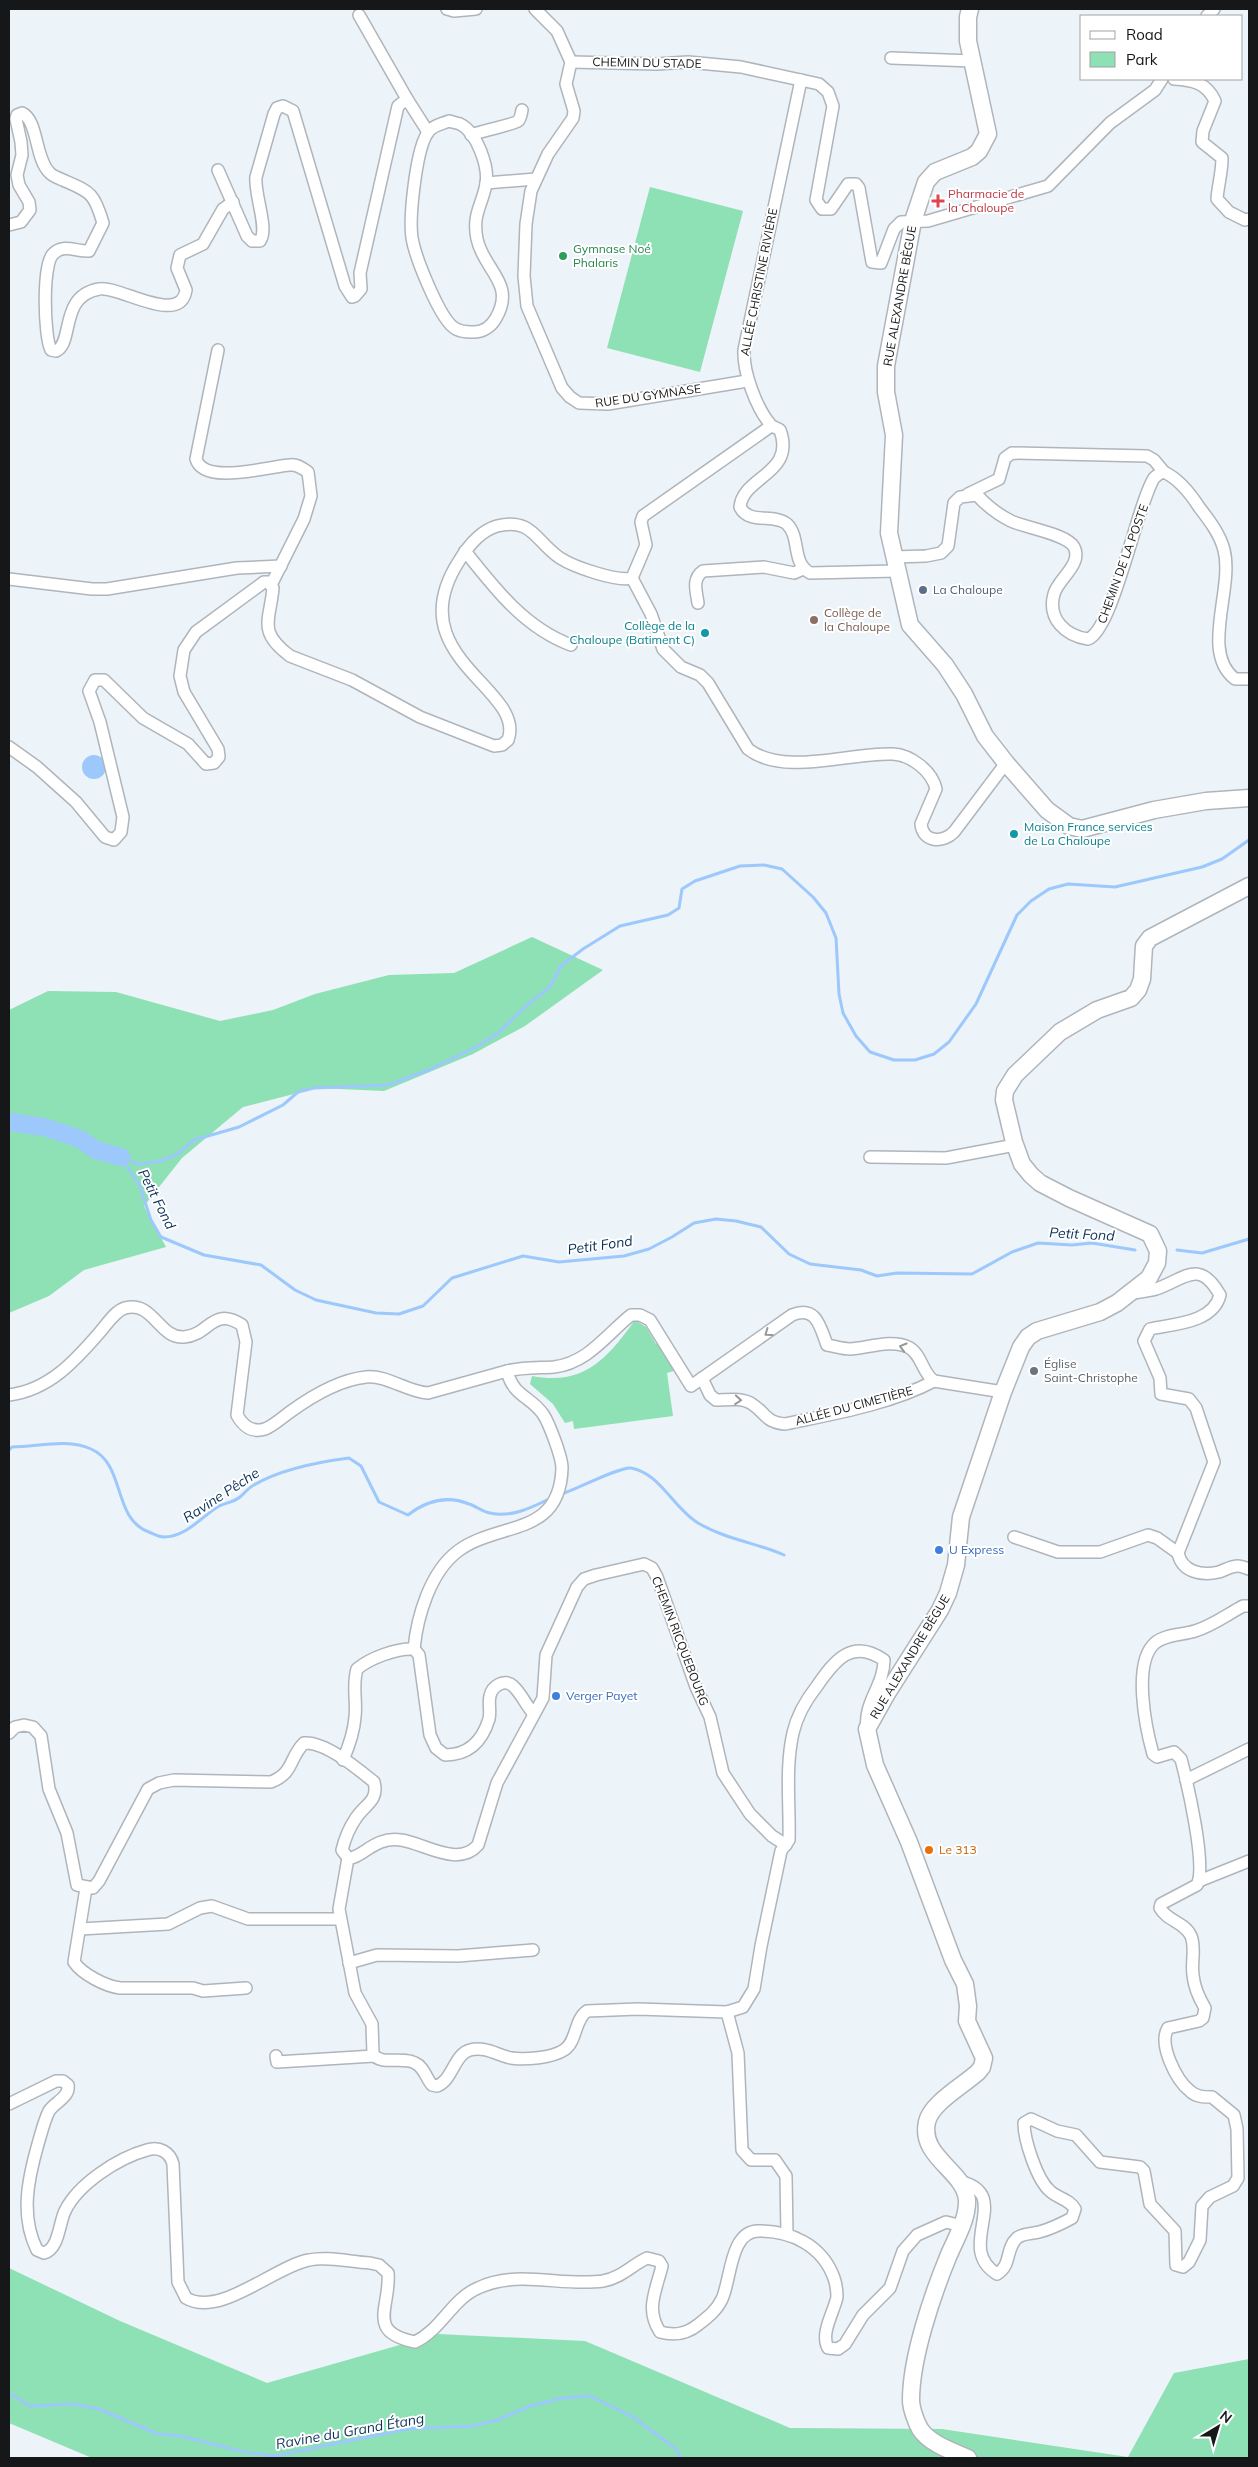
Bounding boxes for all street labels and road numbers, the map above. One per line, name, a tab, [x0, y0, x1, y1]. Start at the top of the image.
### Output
street label: CHEMIN DU STADE	[592, 54, 702, 71]
street label: ALLÉE CHRISTINE RIVIÈRE	[737, 207, 780, 357]
street label: RUE ALEXANDRE BÈGUE	[880, 225, 919, 367]
street label: RUE DU GYMNASE	[594, 381, 702, 410]
street label: CHEMIN DE LA POSTE	[1094, 502, 1151, 626]
street label: ALLÉE DU CIMETIÈRE	[793, 1383, 914, 1428]
street label: CHEMIN RICQUEBOURG	[649, 1574, 712, 1708]
street label: RUE ALEXANDRE BÈGUE	[867, 1592, 953, 1722]

